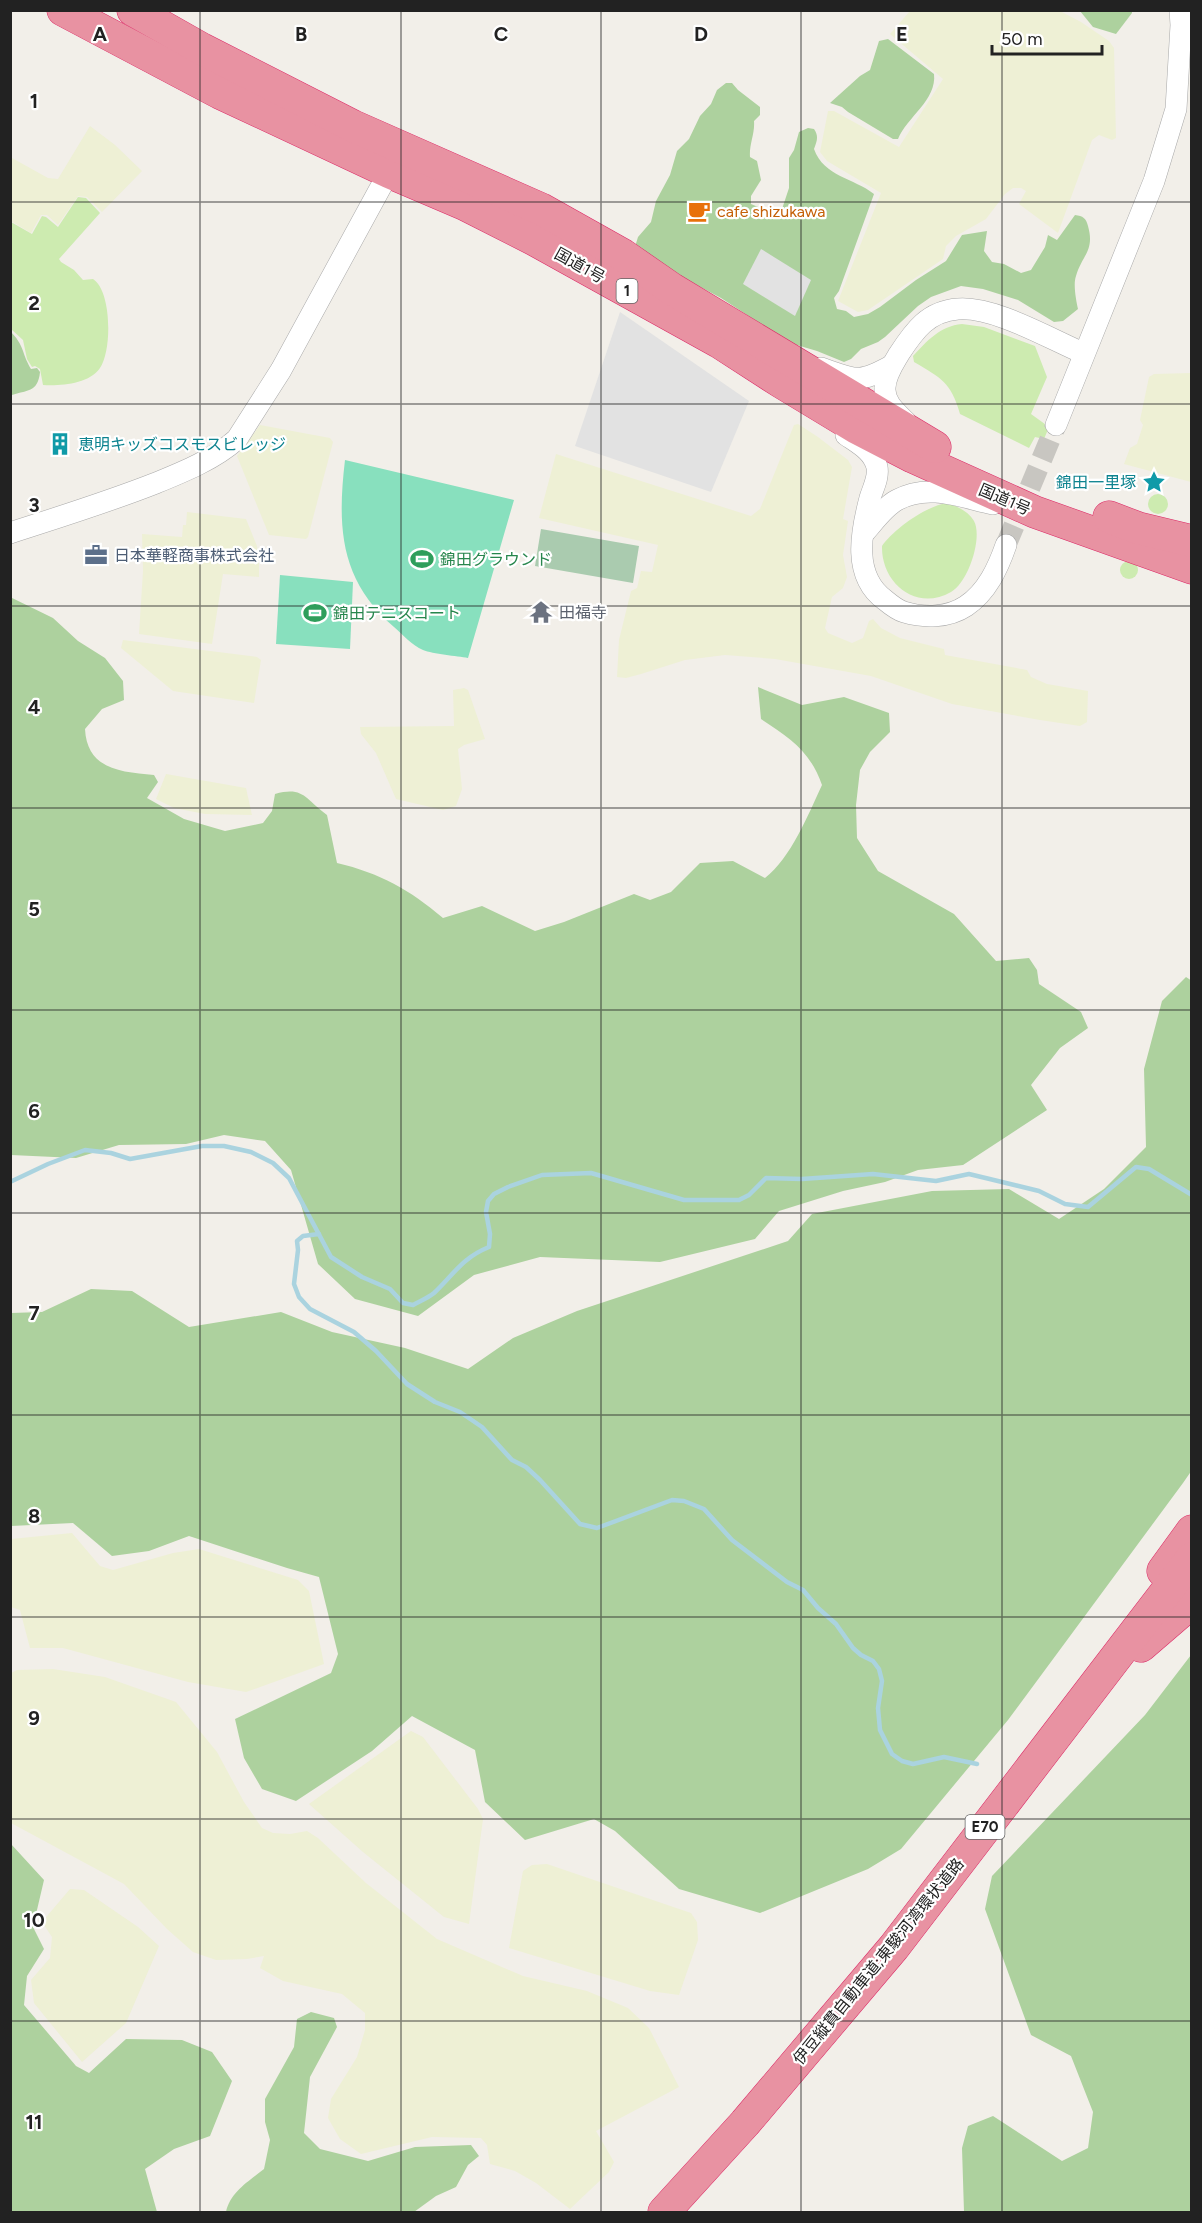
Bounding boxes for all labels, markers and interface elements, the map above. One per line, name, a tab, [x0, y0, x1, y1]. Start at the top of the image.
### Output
scale bar	[992, 18, 1102, 56]
text: A	[93, 22, 108, 46]
text: B	[295, 22, 307, 46]
text: C	[494, 22, 508, 46]
text: D	[694, 22, 708, 46]
text: E	[896, 22, 908, 46]
text: 50 m	[1001, 28, 1043, 50]
text: 1	[30, 89, 38, 113]
cafe icon: cafe shizukawa	[686, 198, 712, 224]
place label: cafe shizukawa	[717, 202, 825, 221]
street label: 国道1号	[551, 244, 608, 287]
road number: 1	[616, 279, 638, 303]
text: 2	[28, 291, 40, 315]
building icon: 恵明キッズコスモスビレッジ	[47, 431, 73, 457]
place label: 恵明キッズコスモスビレッジ	[78, 435, 286, 454]
place icon: 錦田一里塚	[1141, 469, 1167, 495]
place label: 錦田一里塚	[1056, 473, 1136, 492]
street label: 国道1号	[976, 480, 1034, 519]
text: 3	[28, 493, 40, 517]
office icon: 日本華軽商事株式会社	[83, 542, 109, 568]
place label: 日本華軽商事株式会社	[114, 546, 274, 565]
sports icon: 錦田グラウンド	[409, 546, 435, 572]
place label: 錦田グラウンド	[440, 550, 552, 569]
temple icon: 田福寺	[528, 599, 554, 625]
sports icon: 錦田テニスコート	[302, 600, 328, 626]
place label: 田福寺	[559, 603, 607, 622]
place label: 錦田テニスコート	[333, 604, 461, 623]
text: 4	[28, 695, 41, 719]
text: 5	[28, 897, 40, 921]
text: 6	[28, 1099, 40, 1123]
text: 7	[28, 1301, 40, 1325]
text: 8	[28, 1504, 40, 1528]
text: 9	[28, 1706, 40, 1730]
road number: E70	[966, 1815, 1004, 1839]
street label: 伊豆縦貫自動車道;東駿河湾環状道路	[789, 1854, 968, 2068]
text: 10	[23, 1908, 45, 1932]
text: 11	[26, 2110, 42, 2134]

